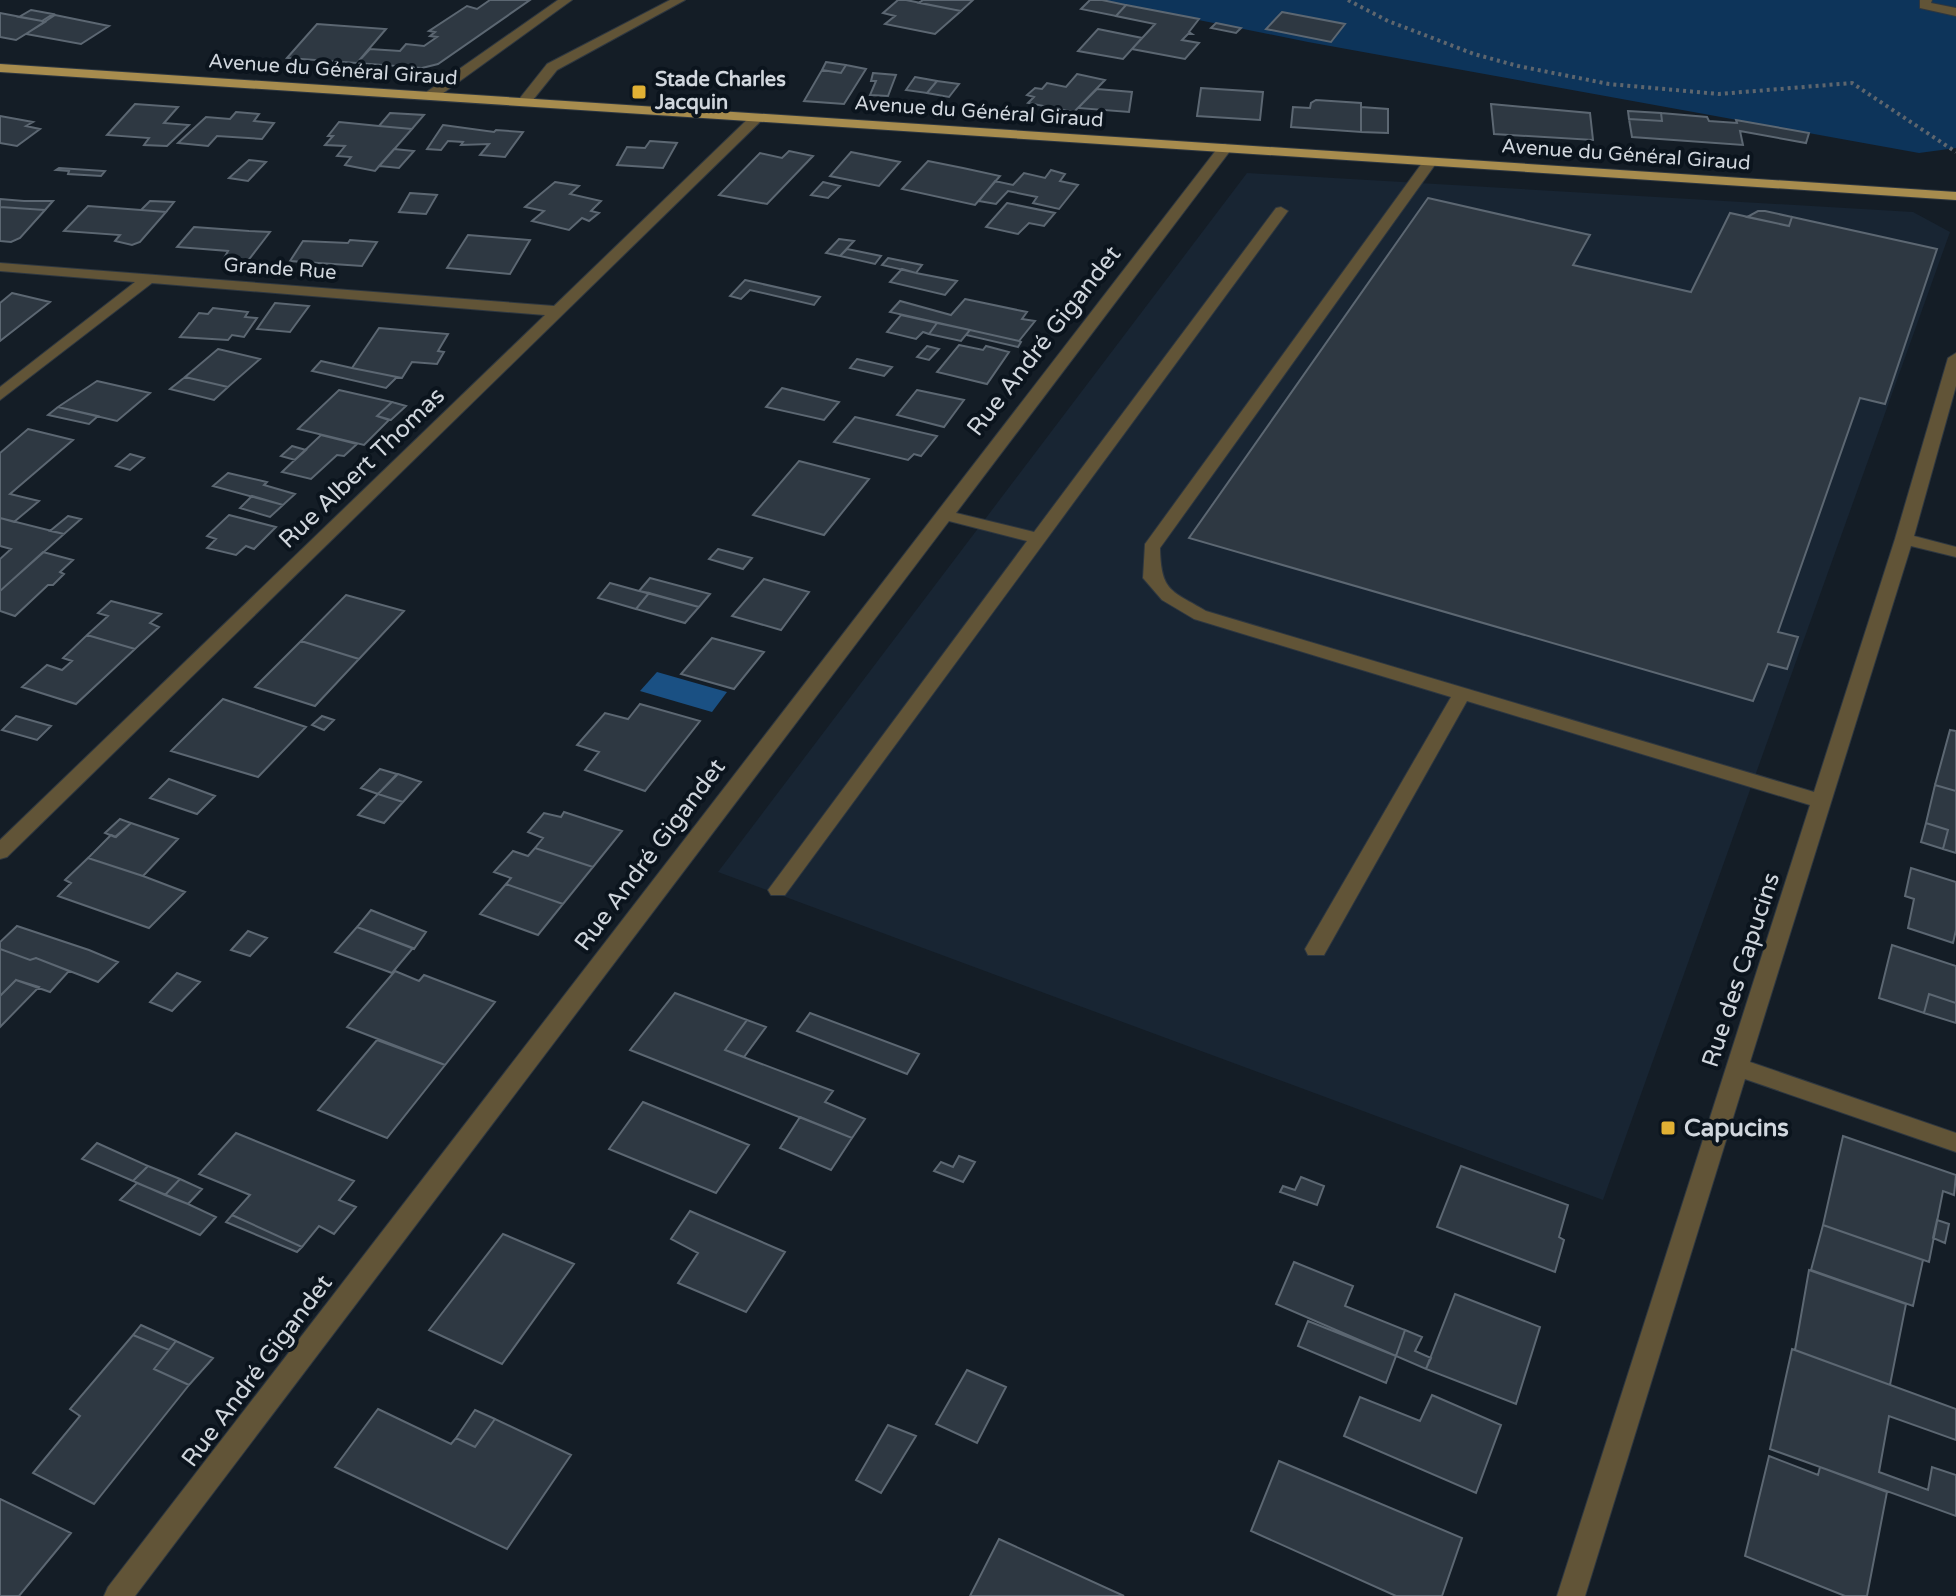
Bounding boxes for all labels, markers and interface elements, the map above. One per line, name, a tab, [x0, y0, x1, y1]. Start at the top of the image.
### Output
street label: Avenue du Général Giraud	[208, 49, 458, 91]
place label: Stade Charles Jacquin	[654, 68, 786, 115]
marker: Stade Charles Jacquin	[630, 83, 648, 101]
street label: Avenue du Général Giraud	[854, 91, 1104, 133]
street label: Avenue du Général Giraud	[1501, 134, 1751, 176]
street label: Rue André Gigandet	[961, 240, 1127, 442]
street label: Grande Rue	[223, 253, 337, 285]
street label: Rue Albert Thomas	[273, 381, 451, 555]
street label: Rue André Gigandet	[568, 753, 732, 957]
street label: Rue des Capucins	[1696, 869, 1786, 1071]
place label: Capucins	[1684, 1114, 1789, 1143]
marker: Capucins	[1659, 1119, 1677, 1137]
street label: Rue André Gigandet	[175, 1269, 339, 1473]

